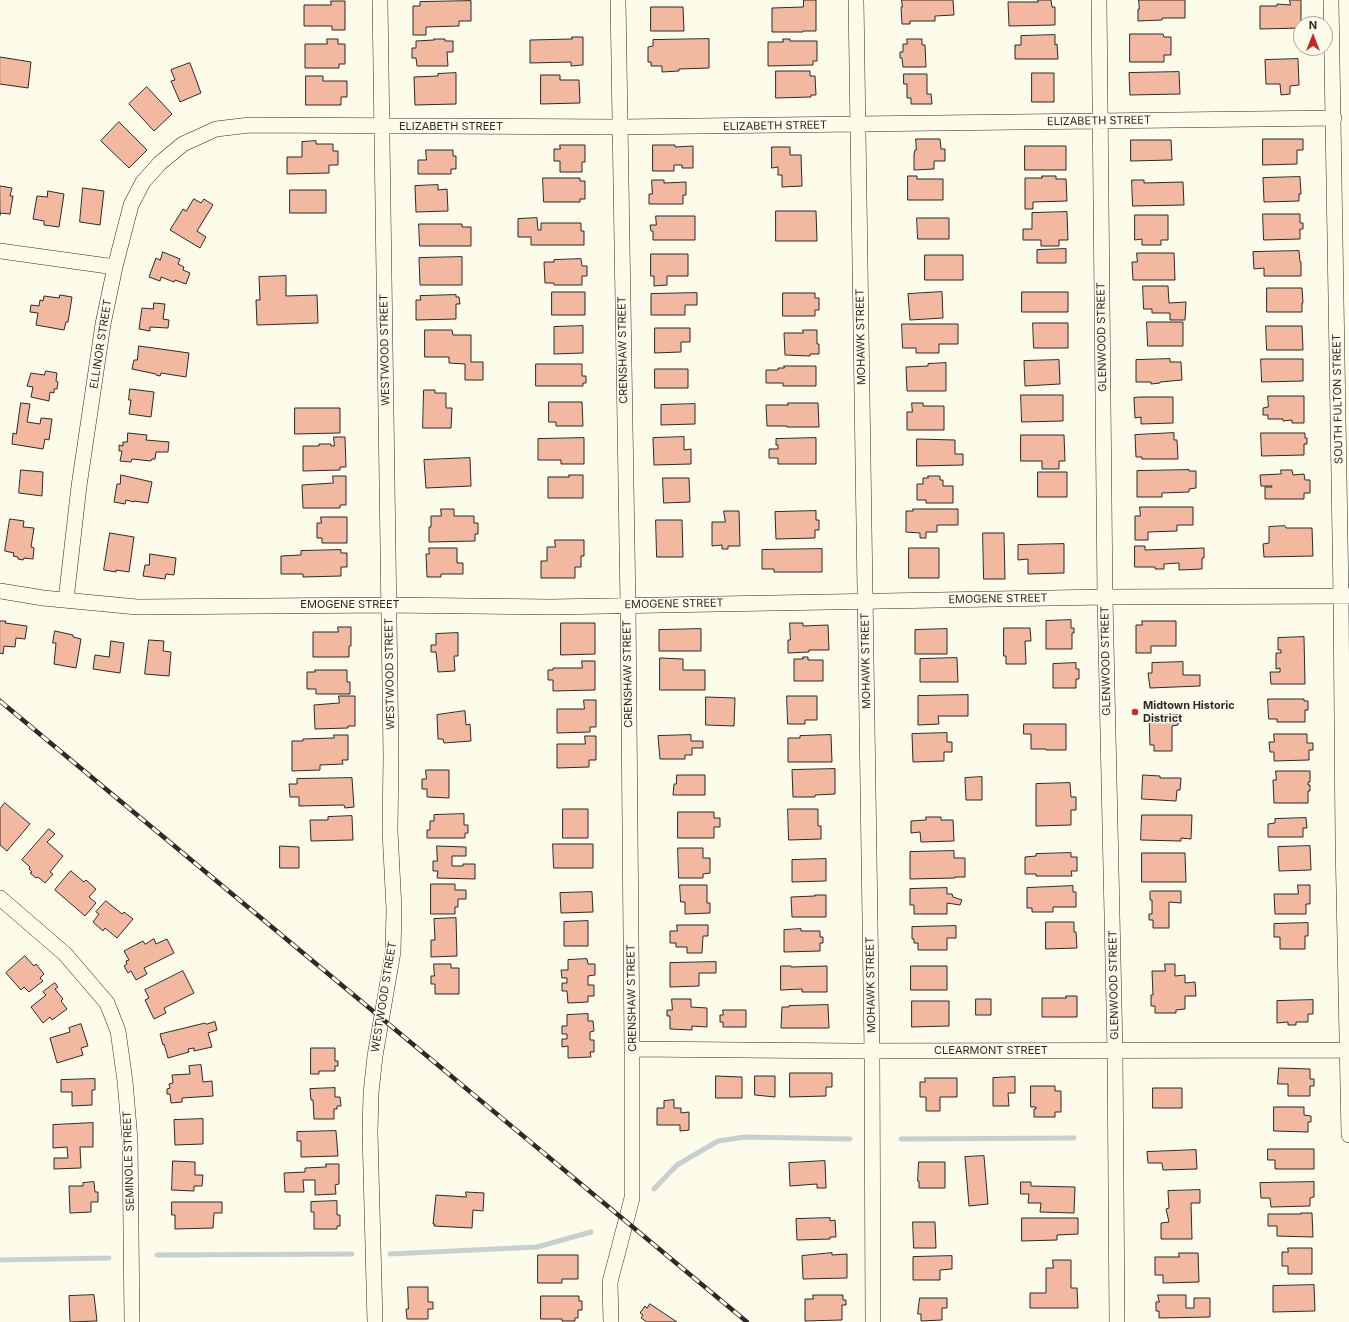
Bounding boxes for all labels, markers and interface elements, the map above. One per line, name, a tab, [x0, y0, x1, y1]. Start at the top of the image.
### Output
north arrow	[1293, 16, 1333, 56]
text: N	[1309, 18, 1317, 32]
street label: ELIZABETH STREET	[1047, 113, 1151, 129]
street label: ELIZABETH STREET	[723, 118, 827, 134]
street label: ELIZABETH STREET	[399, 120, 503, 134]
street label: GLENWOOD STREET	[1094, 282, 1110, 392]
street label: MOHAWK STREET	[854, 289, 868, 385]
street label: WESTWOOD STREET	[377, 294, 393, 406]
street label: CRENSHAW STREET	[615, 296, 631, 404]
street label: ELLINOR STREET	[87, 298, 115, 390]
street label: SOUTH FULTON STREET	[1330, 334, 1346, 464]
street label: EMOGENE STREET	[948, 592, 1048, 606]
street label: EMOGENE STREET	[624, 597, 724, 611]
street label: EMOGENE STREET	[300, 598, 400, 612]
street label: GLENWOOD STREET	[1098, 606, 1114, 716]
street label: MOHAWK STREET	[859, 613, 873, 709]
street label: WESTWOOD STREET	[382, 618, 398, 730]
street label: CRENSHAW STREET	[620, 620, 636, 728]
place label: Midtown Historic District	[1143, 699, 1235, 725]
marker: Midtown Historic District	[1130, 707, 1140, 717]
street label: GLENWOOD STREET	[1106, 930, 1122, 1040]
street label: MOHAWK STREET	[864, 937, 878, 1033]
street label: WESTWOOD STREET	[369, 941, 399, 1053]
street label: CRENSHAW STREET	[624, 944, 640, 1052]
street label: CLEARMONT STREET	[934, 1044, 1048, 1058]
street label: SEMINOLE STREET	[121, 1110, 137, 1212]

